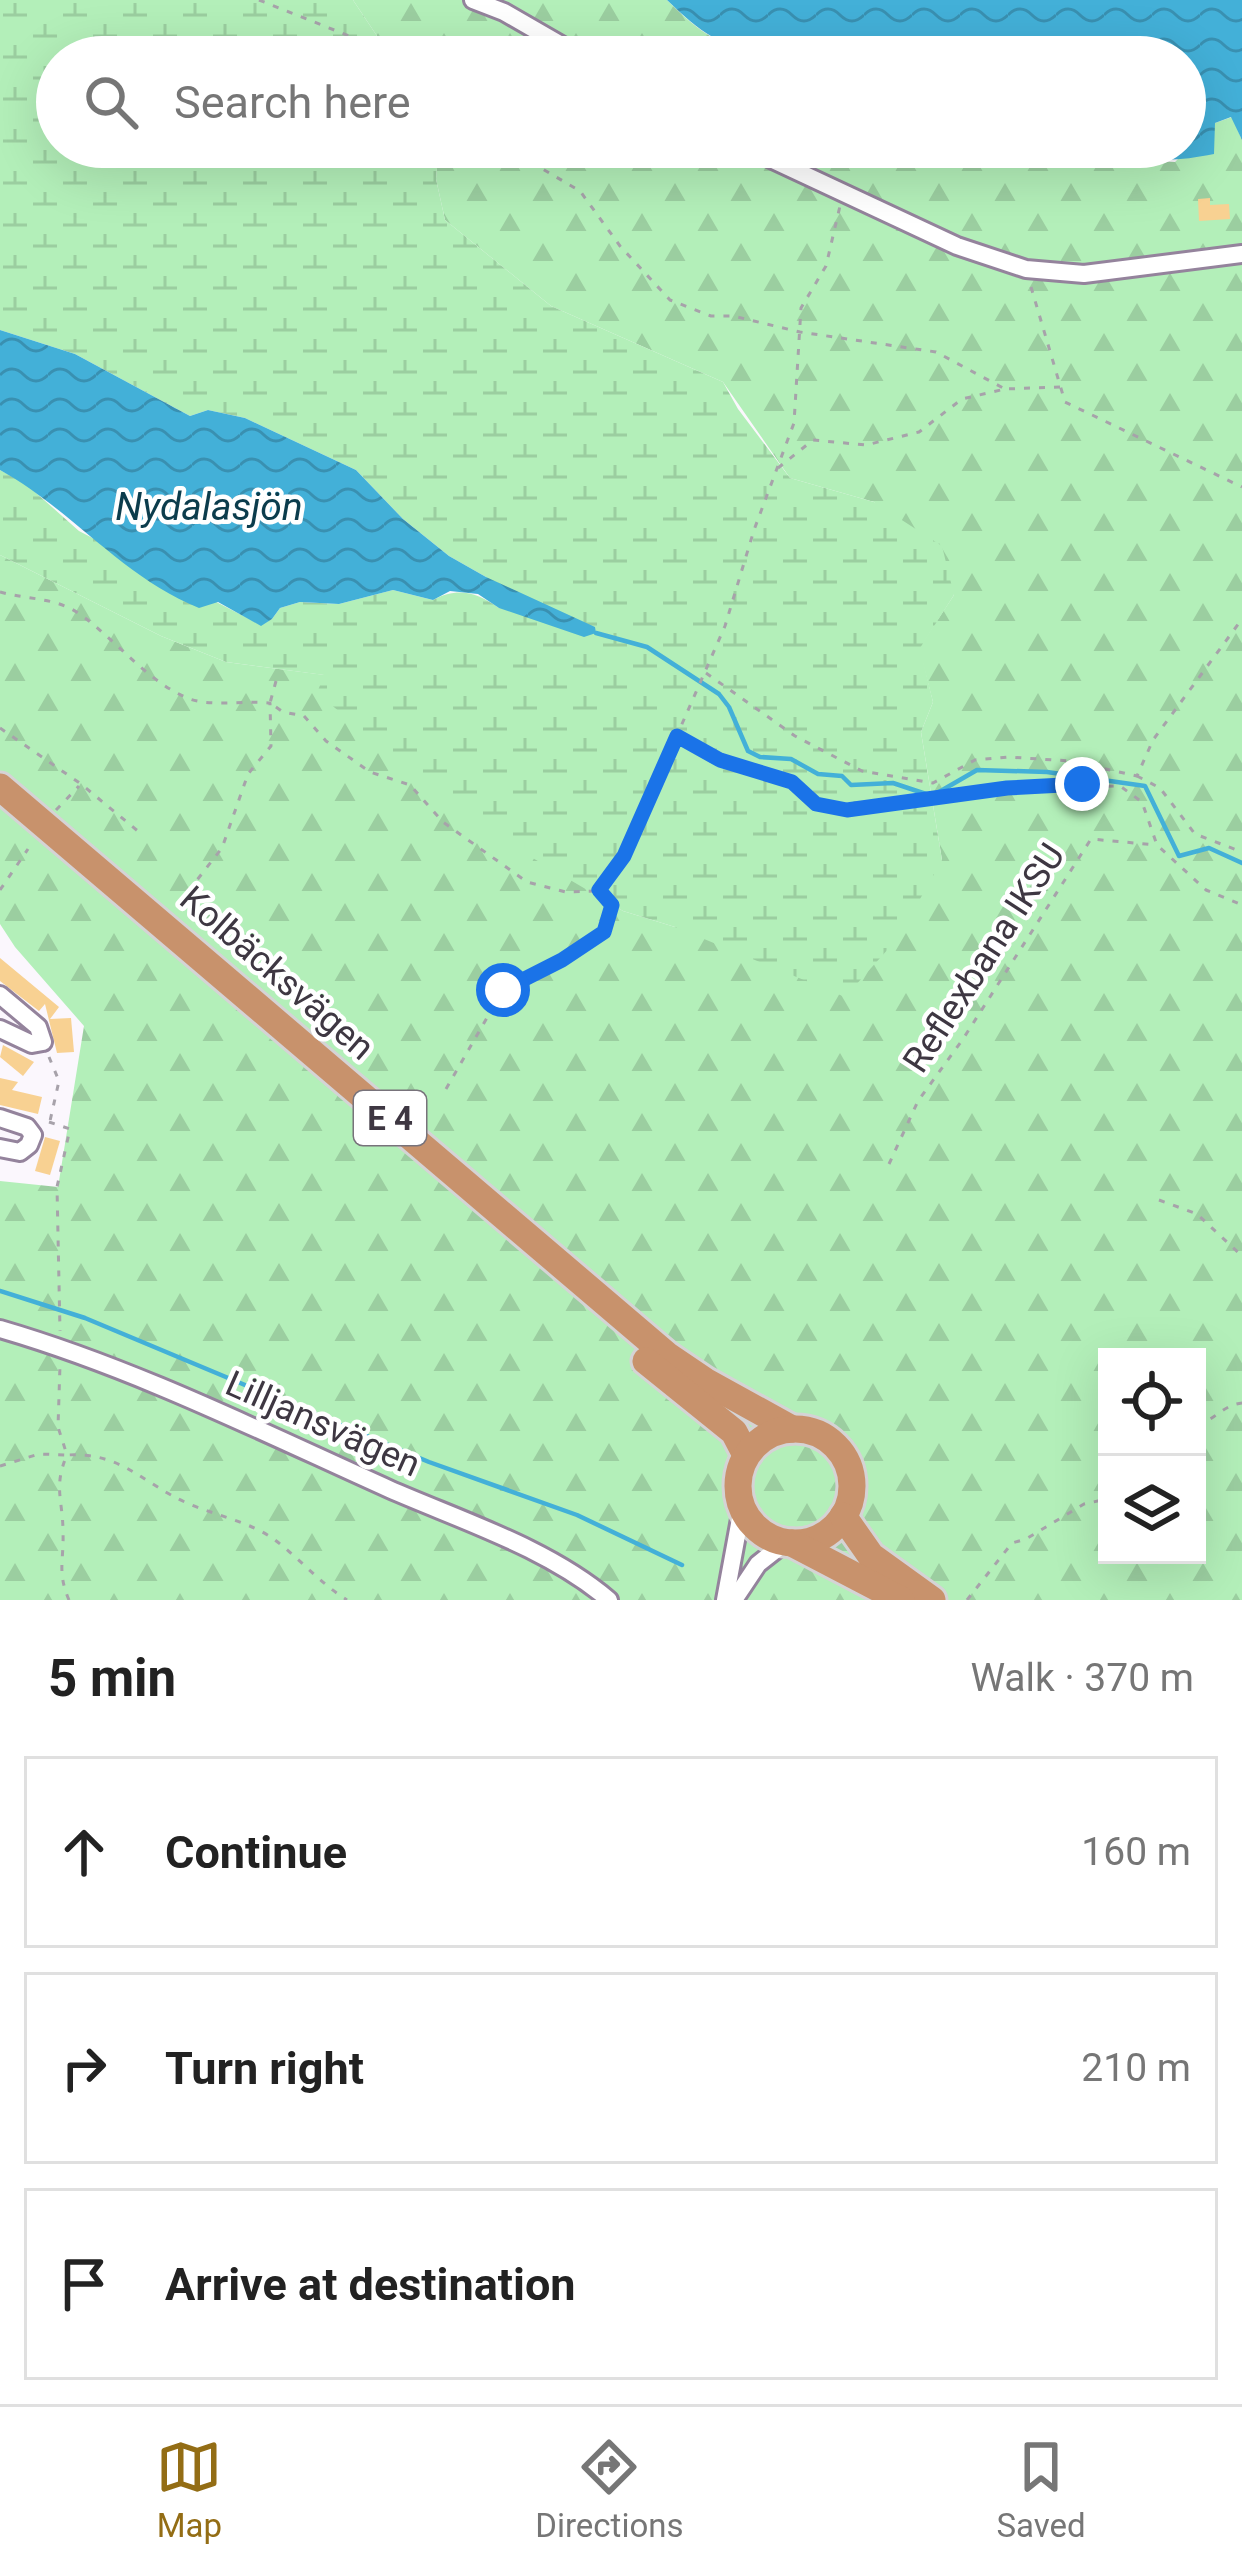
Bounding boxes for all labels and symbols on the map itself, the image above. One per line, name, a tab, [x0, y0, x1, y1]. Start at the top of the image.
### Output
water label: Nydalasjön	[115, 484, 303, 530]
route end	[1055, 757, 1109, 811]
street label: Reflexbana IKSU	[895, 836, 1073, 1080]
street label: Kolbäcksvägen	[172, 878, 382, 1068]
route start	[476, 963, 530, 1017]
road number: E 4	[354, 1091, 426, 1145]
street label: Lilljansvägen	[219, 1362, 427, 1486]

